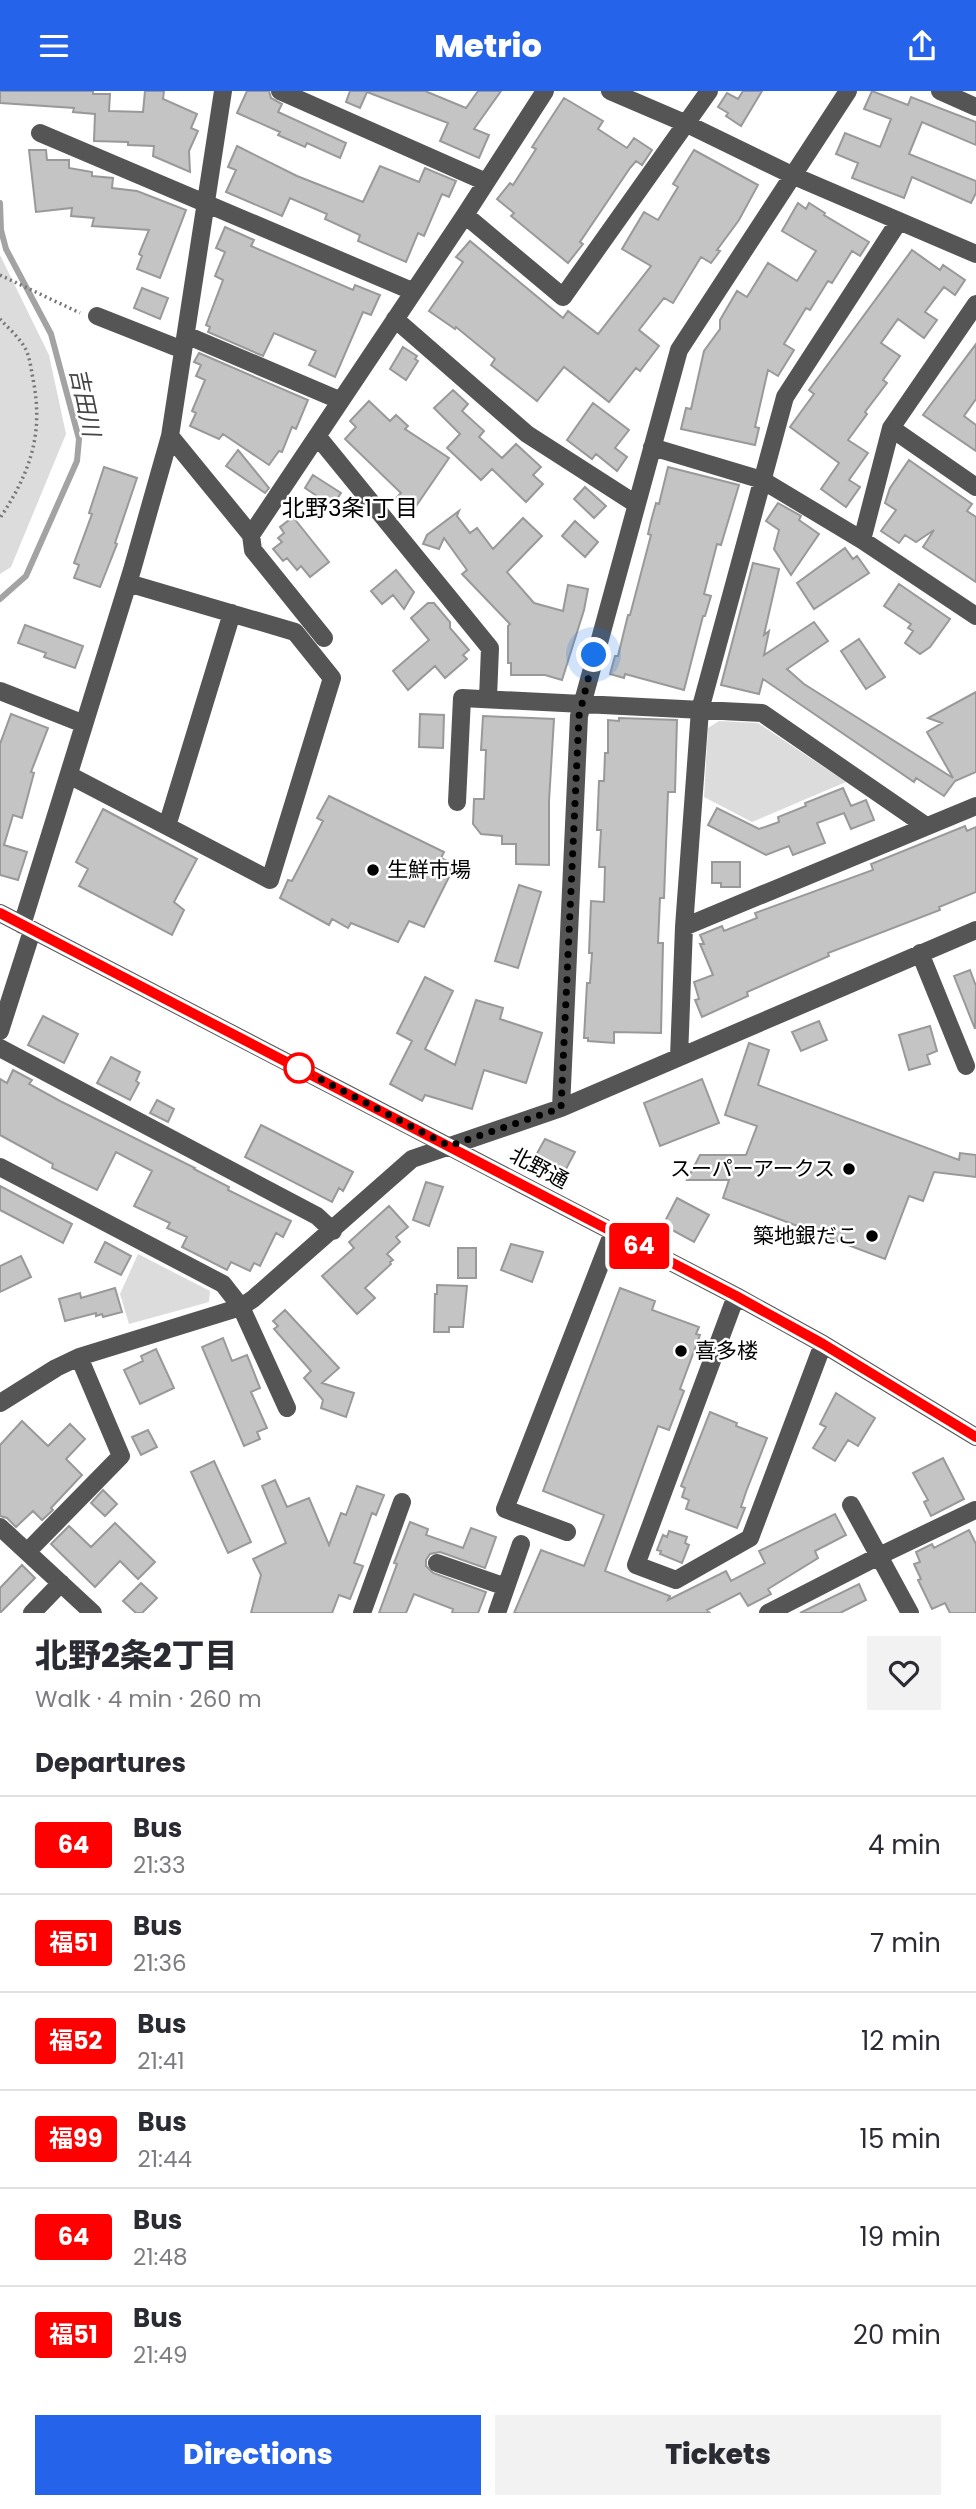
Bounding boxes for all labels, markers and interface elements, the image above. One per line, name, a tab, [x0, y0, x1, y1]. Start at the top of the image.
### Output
text: Metrio	[434, 23, 542, 68]
icon: menu	[35, 27, 73, 65]
icon: share	[903, 27, 941, 65]
water label: 吉田川	[62, 365, 108, 442]
district label: 北野3条1丁目	[282, 492, 418, 524]
your location	[576, 637, 611, 672]
place label: 生鮮市場	[387, 855, 471, 884]
marker: 生鮮市場	[365, 862, 381, 878]
unlabelled marker	[284, 1053, 314, 1083]
street label: 北野通	[505, 1140, 574, 1195]
place label: スーパーアークス	[670, 1154, 835, 1183]
marker: スーパーアークス	[841, 1161, 857, 1177]
place label: 築地銀だこ	[753, 1221, 858, 1250]
line badge: 64	[608, 1223, 670, 1269]
marker: 築地銀だこ	[864, 1228, 880, 1244]
text: 64	[623, 1229, 655, 1262]
place label: 喜多楼	[695, 1336, 758, 1365]
marker: 喜多楼	[673, 1343, 689, 1359]
text: 北野2条2丁目	[35, 1632, 238, 1679]
button: heart	[867, 1636, 941, 1710]
text: Walk · 4 min · 260 m	[35, 1683, 262, 1715]
text: Departures	[35, 1745, 186, 1781]
text: Bus	[133, 1810, 182, 1846]
text: 4 min	[868, 1827, 941, 1863]
text: 64	[58, 1828, 89, 1861]
text: 21:33	[133, 1849, 186, 1881]
text: Bus	[133, 1908, 182, 1944]
text: 7 min	[870, 1925, 941, 1961]
text: 福51	[49, 1926, 98, 1959]
text: 21:36	[133, 1947, 187, 1979]
text: Bus	[137, 2006, 186, 2042]
text: 12 min	[861, 2023, 941, 2059]
text: 福52	[49, 2024, 102, 2057]
text: 21:41	[137, 2045, 185, 2077]
text: Bus	[138, 2104, 187, 2140]
text: 15 min	[860, 2121, 941, 2157]
text: 福99	[49, 2122, 103, 2155]
text: 21:44	[138, 2143, 192, 2175]
text: Bus	[133, 2202, 182, 2238]
text: 19 min	[860, 2219, 941, 2255]
text: 64	[58, 2220, 89, 2253]
text: 21:48	[133, 2241, 187, 2273]
text: Bus	[133, 2300, 182, 2336]
text: 20 min	[853, 2317, 941, 2353]
text: 福51	[49, 2318, 98, 2351]
text: 21:49	[133, 2339, 187, 2371]
button: Directions	[35, 2415, 481, 2495]
button: Tickets	[495, 2415, 941, 2495]

